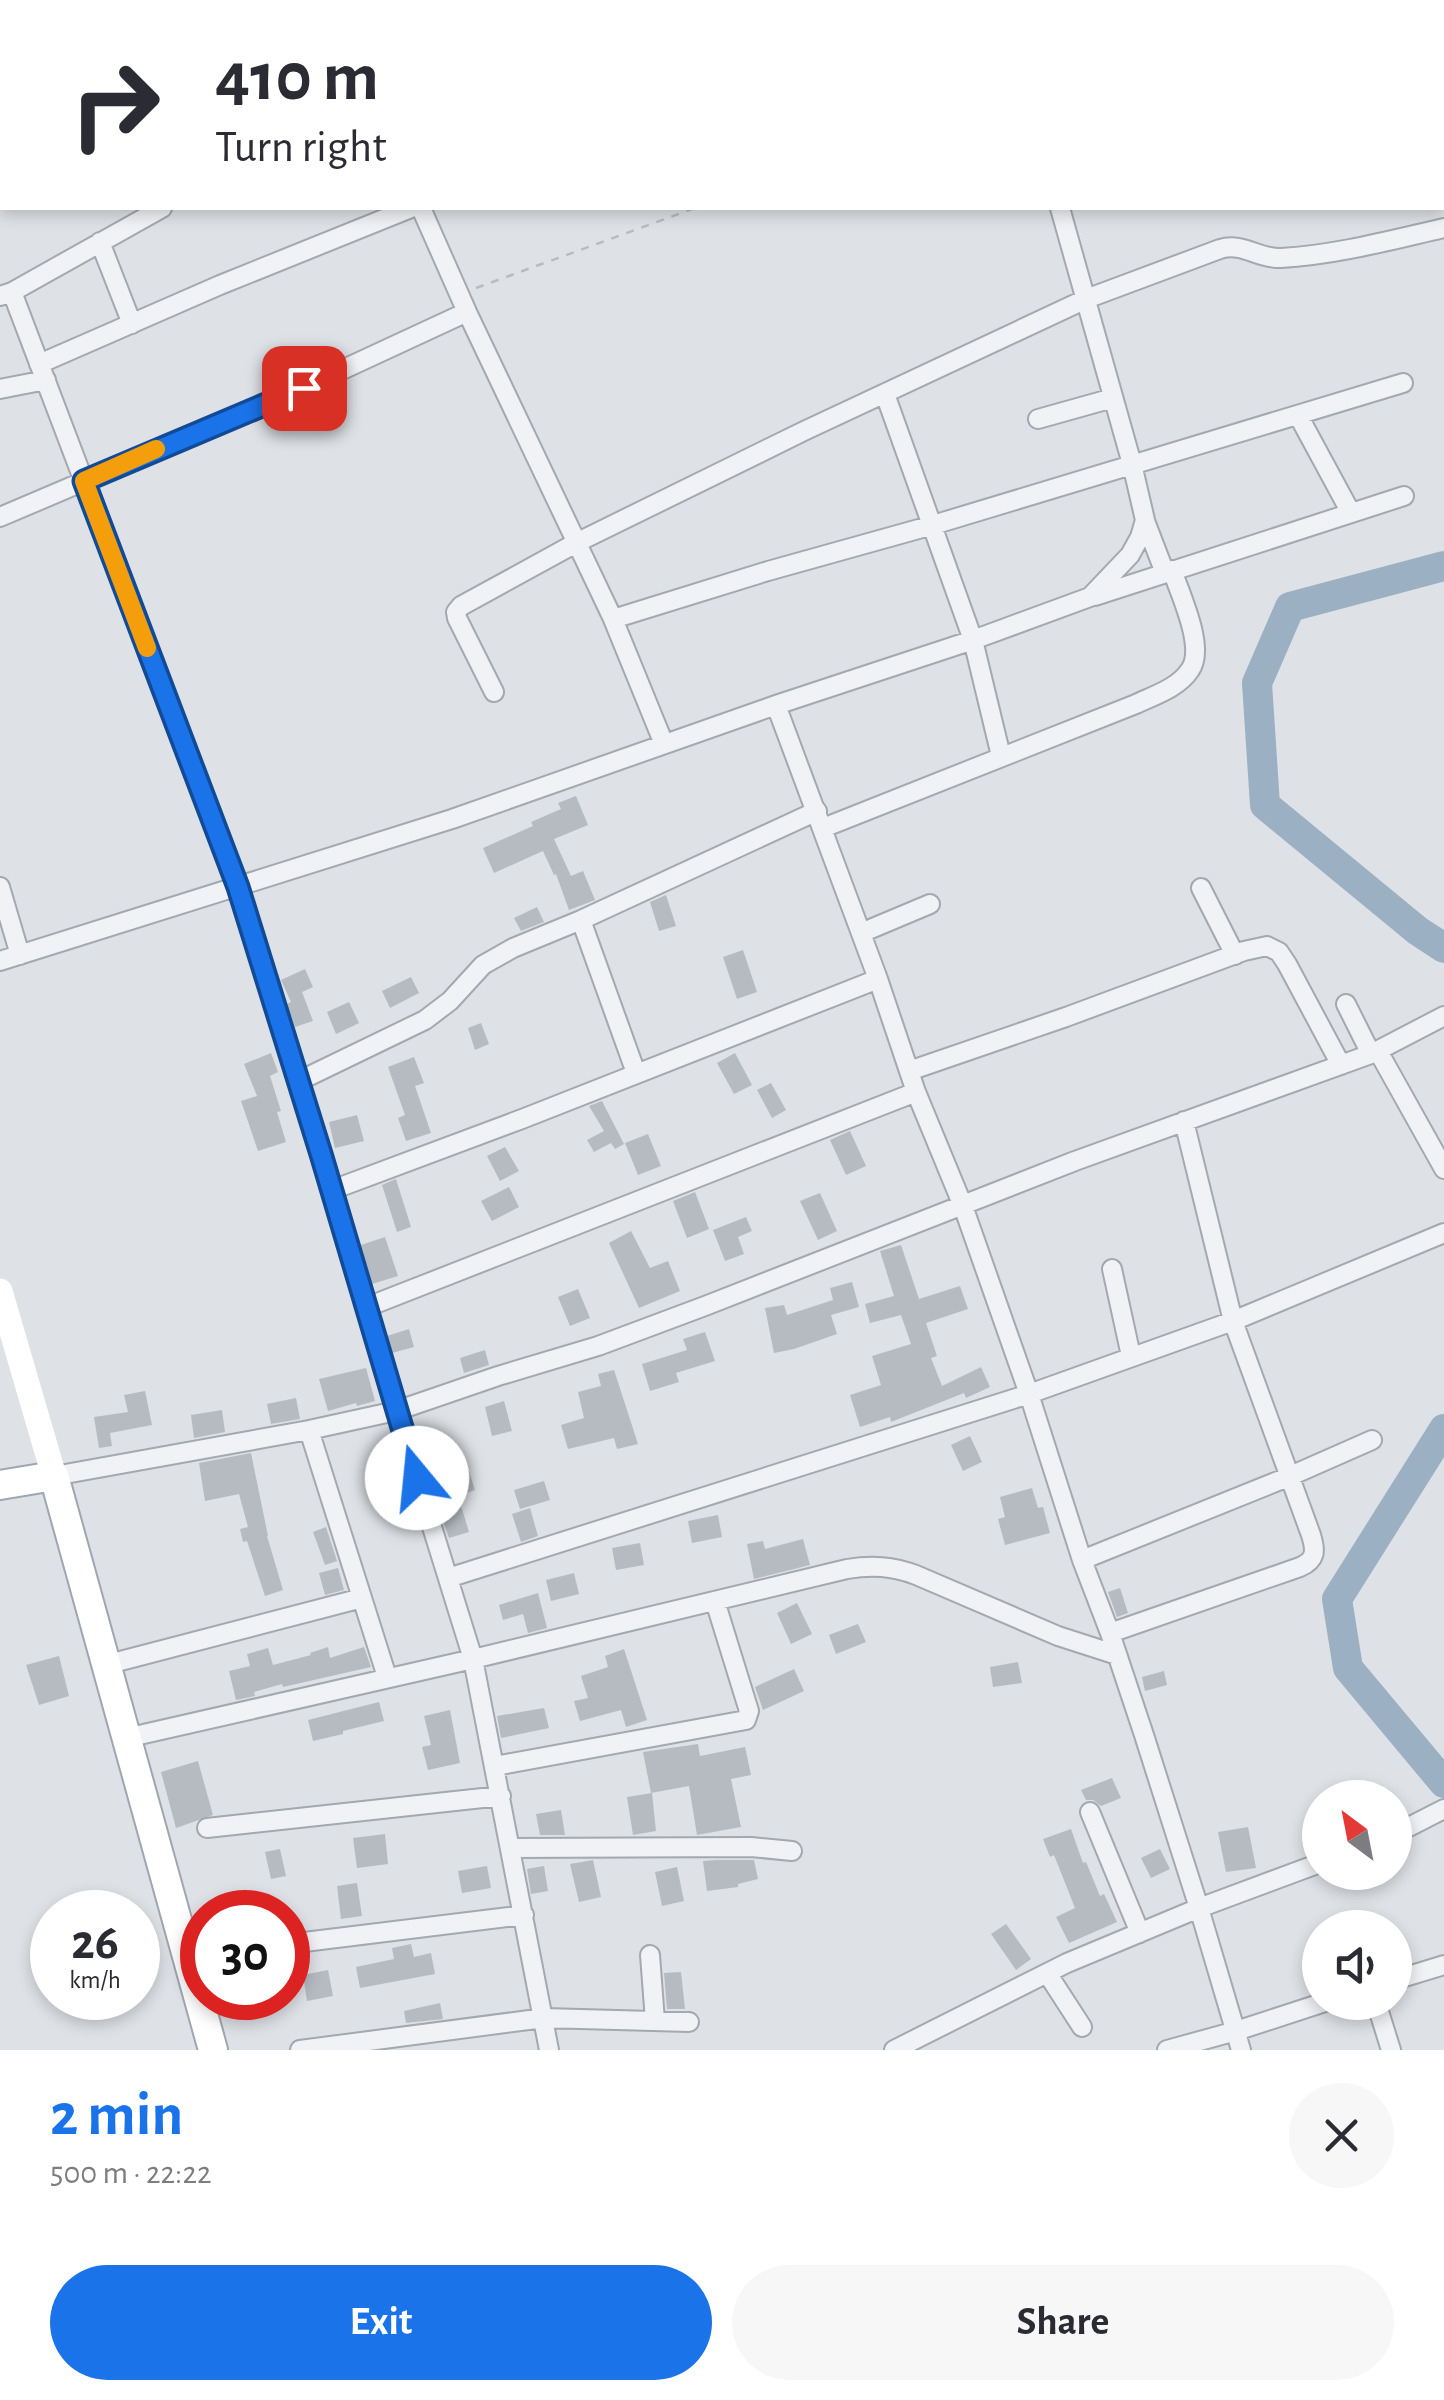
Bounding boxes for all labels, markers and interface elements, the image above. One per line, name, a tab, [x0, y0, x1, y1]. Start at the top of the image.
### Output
icon: right	[50, 40, 180, 170]
text: 410 m	[215, 43, 379, 113]
text: Turn right	[215, 125, 387, 170]
pin	[262, 346, 347, 431]
icon: arrive	[277, 361, 332, 416]
position arrow	[365, 1426, 469, 1530]
north arrow	[1302, 1780, 1412, 1890]
map controls	[1302, 1780, 1412, 2020]
speed limit sign: 30	[180, 1890, 310, 2020]
button: sound	[1302, 1910, 1412, 2020]
text: 26	[71, 1918, 119, 1968]
text: km/h	[69, 1968, 121, 1993]
button: close	[1289, 2083, 1394, 2188]
text: 2 min	[50, 2086, 183, 2146]
text: 500 m · 22:22	[50, 2157, 212, 2189]
button: Exit	[50, 2265, 712, 2380]
button: Share	[732, 2265, 1394, 2380]

